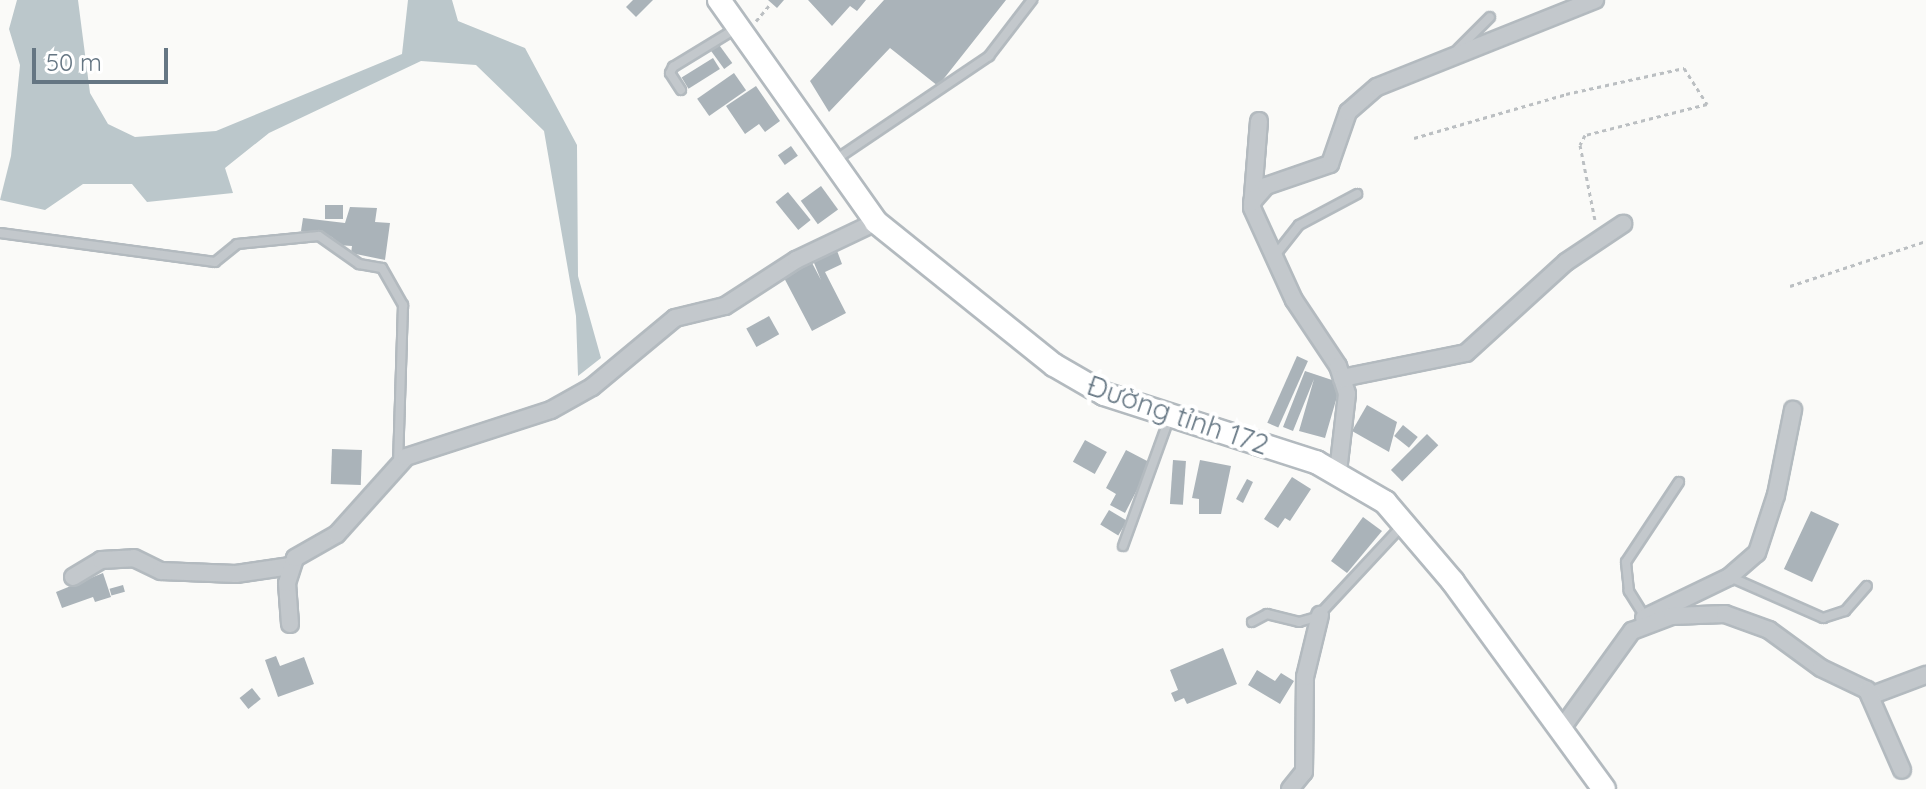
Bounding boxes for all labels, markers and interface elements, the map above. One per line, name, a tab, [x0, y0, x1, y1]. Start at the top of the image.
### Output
scale bar	[36, 32, 172, 82]
text: 50 m	[46, 47, 102, 77]
street label: Đường tỉnh 172	[1083, 368, 1273, 462]

